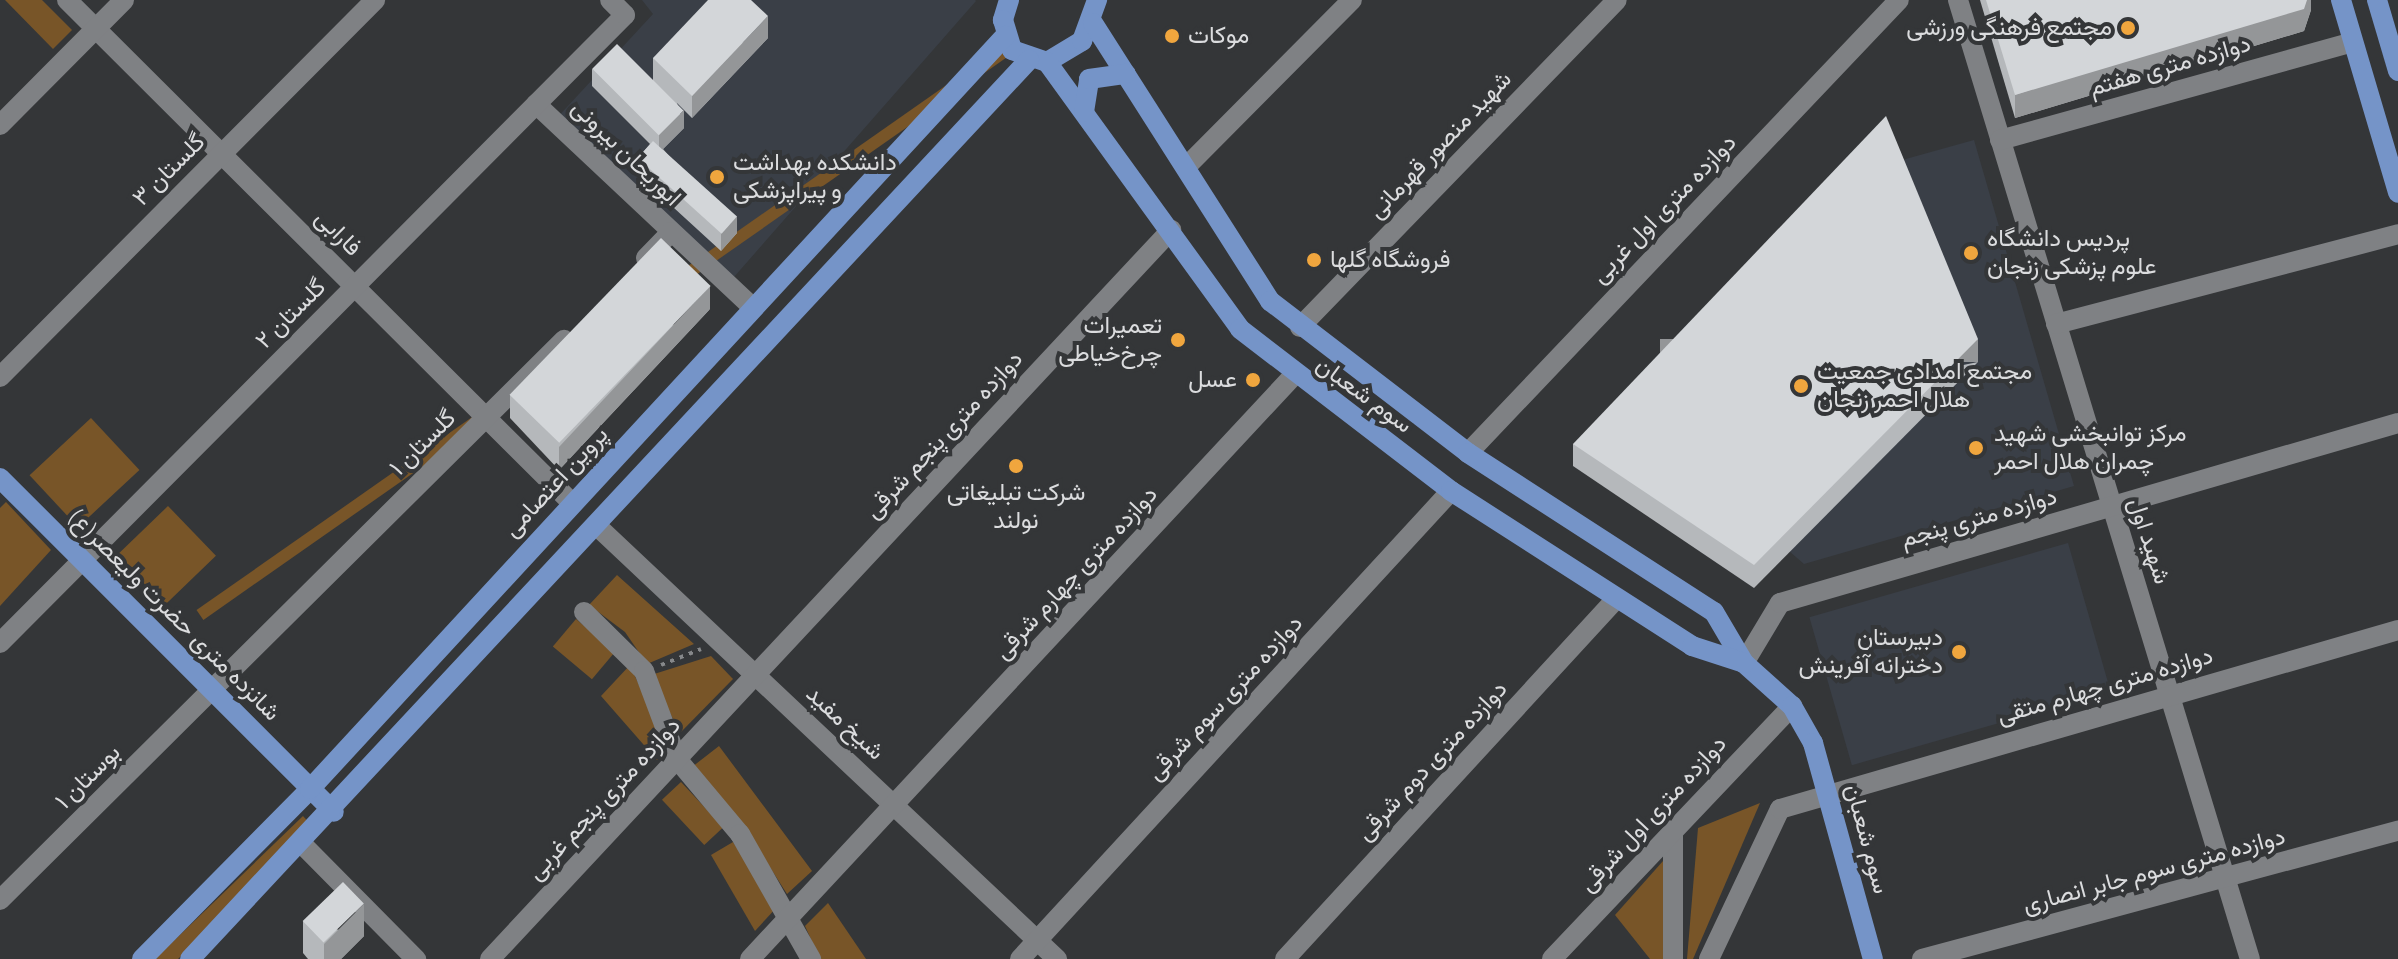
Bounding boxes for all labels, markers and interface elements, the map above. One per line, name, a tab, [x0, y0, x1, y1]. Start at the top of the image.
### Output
place label: مجتمع فرهنگی ورزشی	[1906, 14, 2112, 42]
marker: مجتمع فرهنگی ورزشی	[2119, 19, 2137, 37]
place label: موکات	[1188, 22, 1249, 50]
marker: موکات	[1163, 27, 1181, 45]
street label: دوازده متری هفتم	[2086, 29, 2254, 103]
street label: شهید منصور قهرمانی	[1362, 65, 1518, 225]
street label: ابوریحان بیرونی	[565, 94, 687, 212]
street label: گلستان ۳	[127, 128, 211, 212]
street label: دوازده متری اول غربی	[1585, 128, 1743, 290]
place label: دانشکده بهداشت و پیراپزشکی	[733, 149, 897, 205]
marker: دانشکده بهداشت و پیراپزشکی	[708, 168, 726, 186]
street label: فارابی	[309, 204, 367, 262]
place label: پردیس دانشگاه علوم پزشکى زنجان	[1987, 225, 2156, 281]
marker: پردیس دانشگاه علوم پزشکى زنجان	[1962, 244, 1980, 262]
place label: فروشگاه گلها	[1330, 246, 1451, 274]
marker: فروشگاه گلها	[1305, 251, 1323, 269]
street label: گلستان ۲	[250, 273, 332, 355]
place label: تعمیرات چرخ‌خیاطی	[1058, 312, 1162, 368]
marker: تعمیرات چرخ‌خیاطی	[1169, 331, 1187, 349]
street label: دوازده متری پنجم شرقی	[859, 345, 1029, 525]
street label: سوم شعبان	[1310, 350, 1418, 440]
place label: مجتمع امدادی جمعیت هلال احمر زنجان	[1817, 358, 2032, 414]
place label: عسل	[1188, 366, 1237, 394]
marker: عسل	[1244, 371, 1262, 389]
marker: مجتمع امدادی جمعیت هلال احمر زنجان	[1792, 377, 1810, 395]
street label: گلستان ۱	[384, 404, 462, 482]
place label: مرکز توانبخشی شهید چمران هلال احمر	[1994, 420, 2187, 476]
street label: پروین اعتصامی	[497, 421, 615, 543]
marker: مرکز توانبخشی شهید چمران هلال احمر	[1965, 437, 1987, 459]
marker: شرکت تبلیغاتی نولند	[1007, 457, 1025, 475]
place label: شرکت تبلیغاتی نولند	[947, 479, 1085, 535]
street label: دوازده متری چهارم شرقی	[988, 480, 1164, 666]
street label: دوازده متری پنجم	[1898, 482, 2060, 554]
street label: شهید اول	[2122, 494, 2176, 588]
street label: شانزده متری حضرت ولیعصر(ع)	[62, 503, 286, 727]
street label: دوازده متری سوم شرقی	[1141, 609, 1309, 787]
place label: دبیرستان دخترانه آفرینش	[1799, 624, 1943, 680]
street label: دوازده متری چهارم متقی	[1994, 641, 2216, 731]
marker: دبیرستان دخترانه آفرینش	[1950, 643, 1968, 661]
street label: دوازده متری دوم شرقی	[1350, 675, 1514, 847]
street label: شیخ مفید	[800, 680, 890, 766]
street label: دوازده متری پنجم غربی	[521, 712, 687, 886]
street label: دوازده متری اول شرقی	[1573, 730, 1733, 898]
street label: بوستان ۱	[49, 738, 127, 816]
street label: سوم شعبان	[1839, 781, 1895, 897]
street label: دوازده متری سوم جابر انصاری	[2020, 822, 2288, 920]

